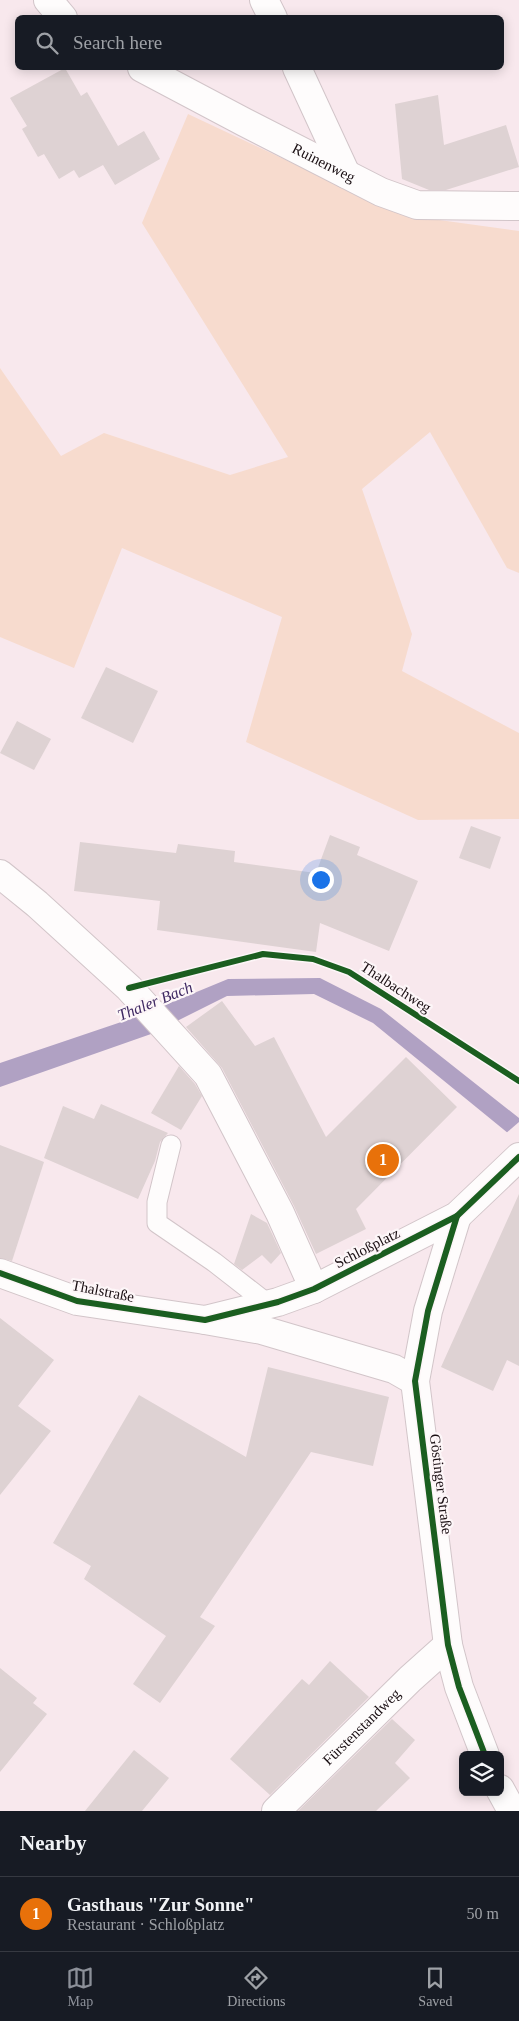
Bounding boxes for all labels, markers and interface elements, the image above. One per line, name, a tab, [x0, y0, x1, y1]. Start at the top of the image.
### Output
search box	[15, 15, 504, 70]
icon: search	[33, 29, 61, 57]
text: Search here	[73, 32, 162, 53]
street label: Ruinenweg	[290, 140, 358, 186]
your location	[308, 867, 334, 893]
street label: Thalbachweg	[358, 958, 435, 1016]
water label: Thaler Bach	[115, 978, 195, 1024]
pin: 1	[367, 1141, 399, 1179]
street label: Schloßplatz	[332, 1225, 402, 1271]
street label: Thalstraße	[70, 1277, 136, 1305]
street label: Göstinger Straße	[427, 1433, 455, 1536]
street label: Fürstenstandweg	[320, 1685, 404, 1768]
map controls	[459, 1751, 504, 1796]
button: layers	[459, 1751, 504, 1796]
text: Nearby	[20, 1831, 87, 1855]
text: Gasthaus "Zur Sonne"	[67, 1894, 255, 1915]
text: 1	[32, 1905, 40, 1922]
text: 50 m	[467, 1905, 499, 1922]
text: Restaurant · Schloßplatz	[67, 1916, 224, 1933]
tab: Map	[66, 1964, 94, 2010]
tab: Directions	[227, 1964, 286, 2010]
tab: Saved	[418, 1964, 453, 2010]

